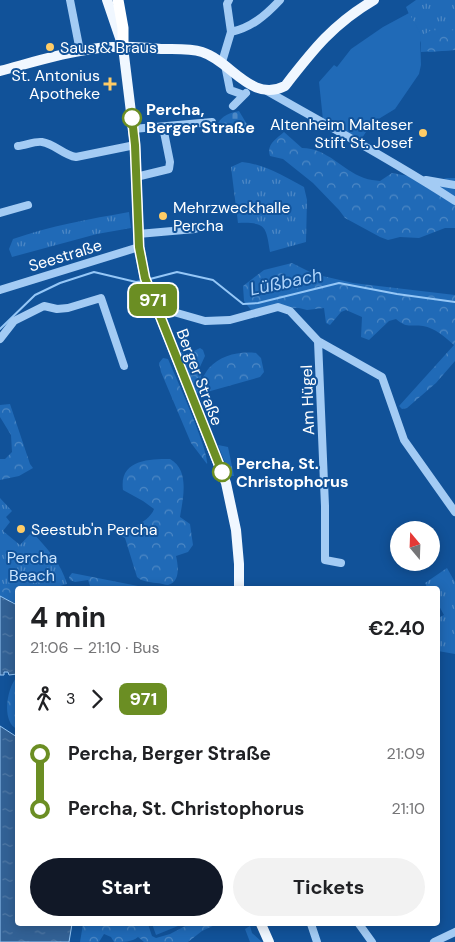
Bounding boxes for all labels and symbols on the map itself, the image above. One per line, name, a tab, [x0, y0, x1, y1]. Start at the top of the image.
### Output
place label: Saus & Braus	[60, 37, 157, 58]
marker: Saus & Braus	[44, 41, 56, 53]
place label: St. Antonius Apotheke	[11, 65, 100, 104]
marker: St. Antonius Apotheke	[104, 78, 116, 90]
place label: Percha, Berger Straße	[146, 99, 255, 138]
marker: Percha, Berger Straße	[122, 108, 142, 128]
place label: Altenheim Malteser Stift St. Josef	[270, 114, 413, 153]
marker: Altenheim Malteser Stift St. Josef	[417, 127, 429, 139]
place label: Mehrzweckhalle Percha	[173, 197, 290, 236]
marker: Mehrzweckhalle Percha	[157, 210, 169, 222]
street label: Seestraße	[26, 234, 104, 277]
water label: Lüßbach	[248, 263, 324, 301]
line badge: 971	[124, 284, 182, 316]
street label: Berger Straße	[171, 326, 228, 429]
street label: Am Hügel	[296, 364, 319, 436]
place label: Percha, St. Christophorus	[236, 453, 348, 492]
marker: Percha, St. Christophorus	[212, 462, 232, 482]
place label: Seestub'n Percha	[31, 519, 157, 540]
north arrow	[390, 521, 440, 571]
marker: Seestub'n Percha	[15, 523, 27, 535]
park label: Percha Beach	[7, 547, 57, 586]

